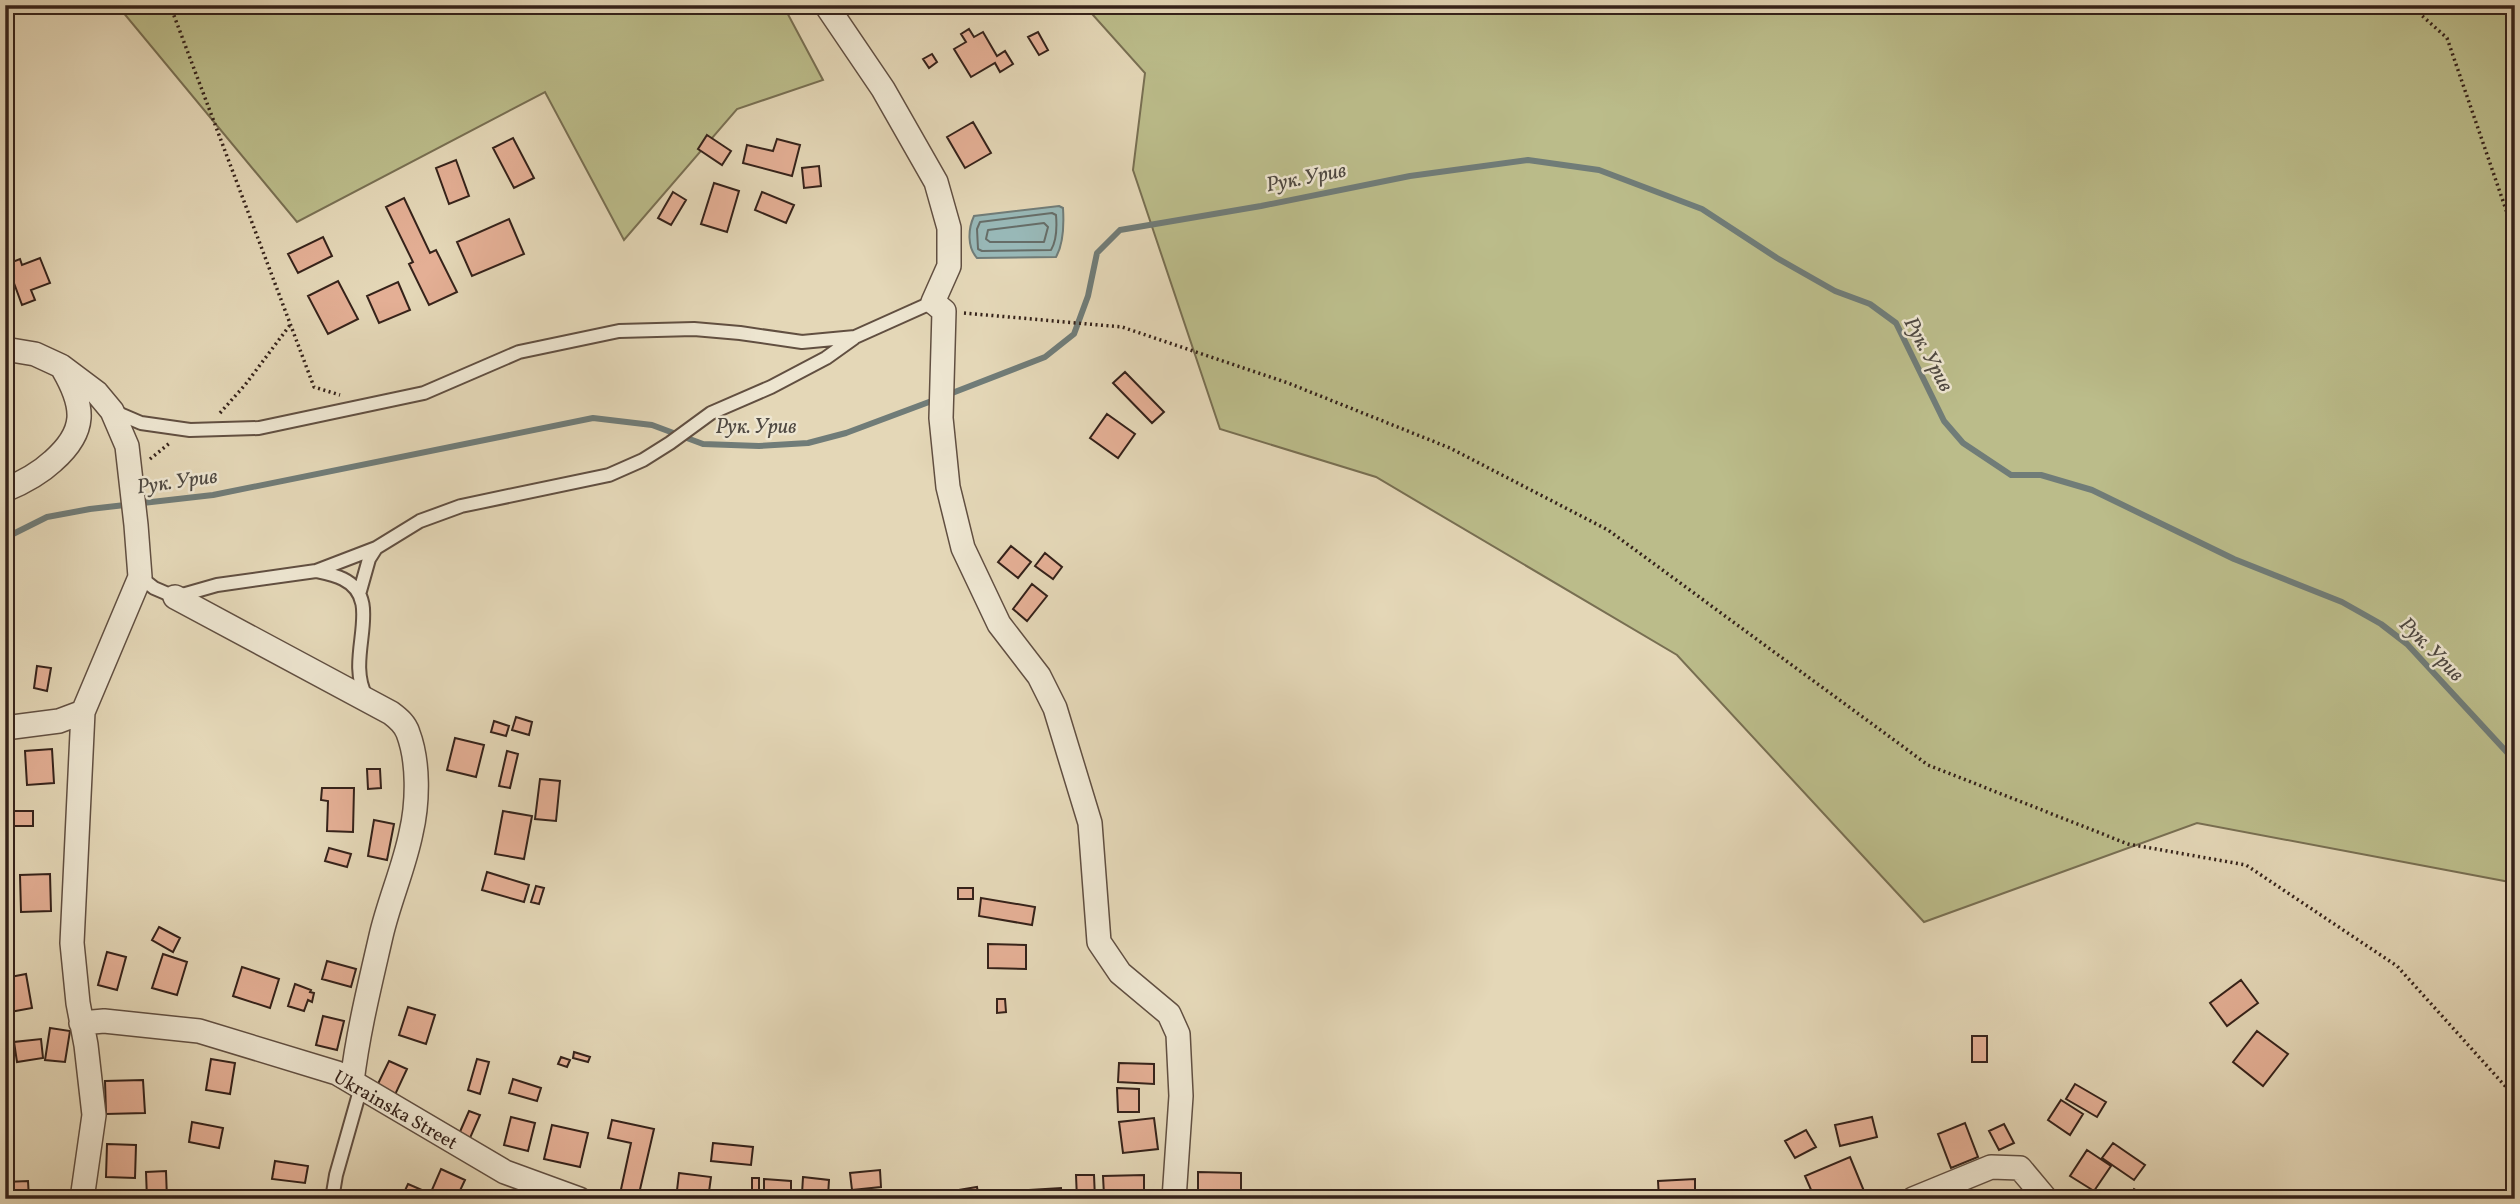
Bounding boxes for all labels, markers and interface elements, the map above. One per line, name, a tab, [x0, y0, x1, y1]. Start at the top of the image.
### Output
water label: Рук. Урив	[1264, 156, 1349, 200]
water label: Рук. Урив	[1896, 312, 1960, 397]
water label: Рук. Урив	[715, 413, 797, 442]
water label: Рук. Урив	[135, 462, 219, 502]
water label: Рук. Урив	[2392, 611, 2470, 689]
street label: Ukrainska Street	[328, 1065, 462, 1157]

